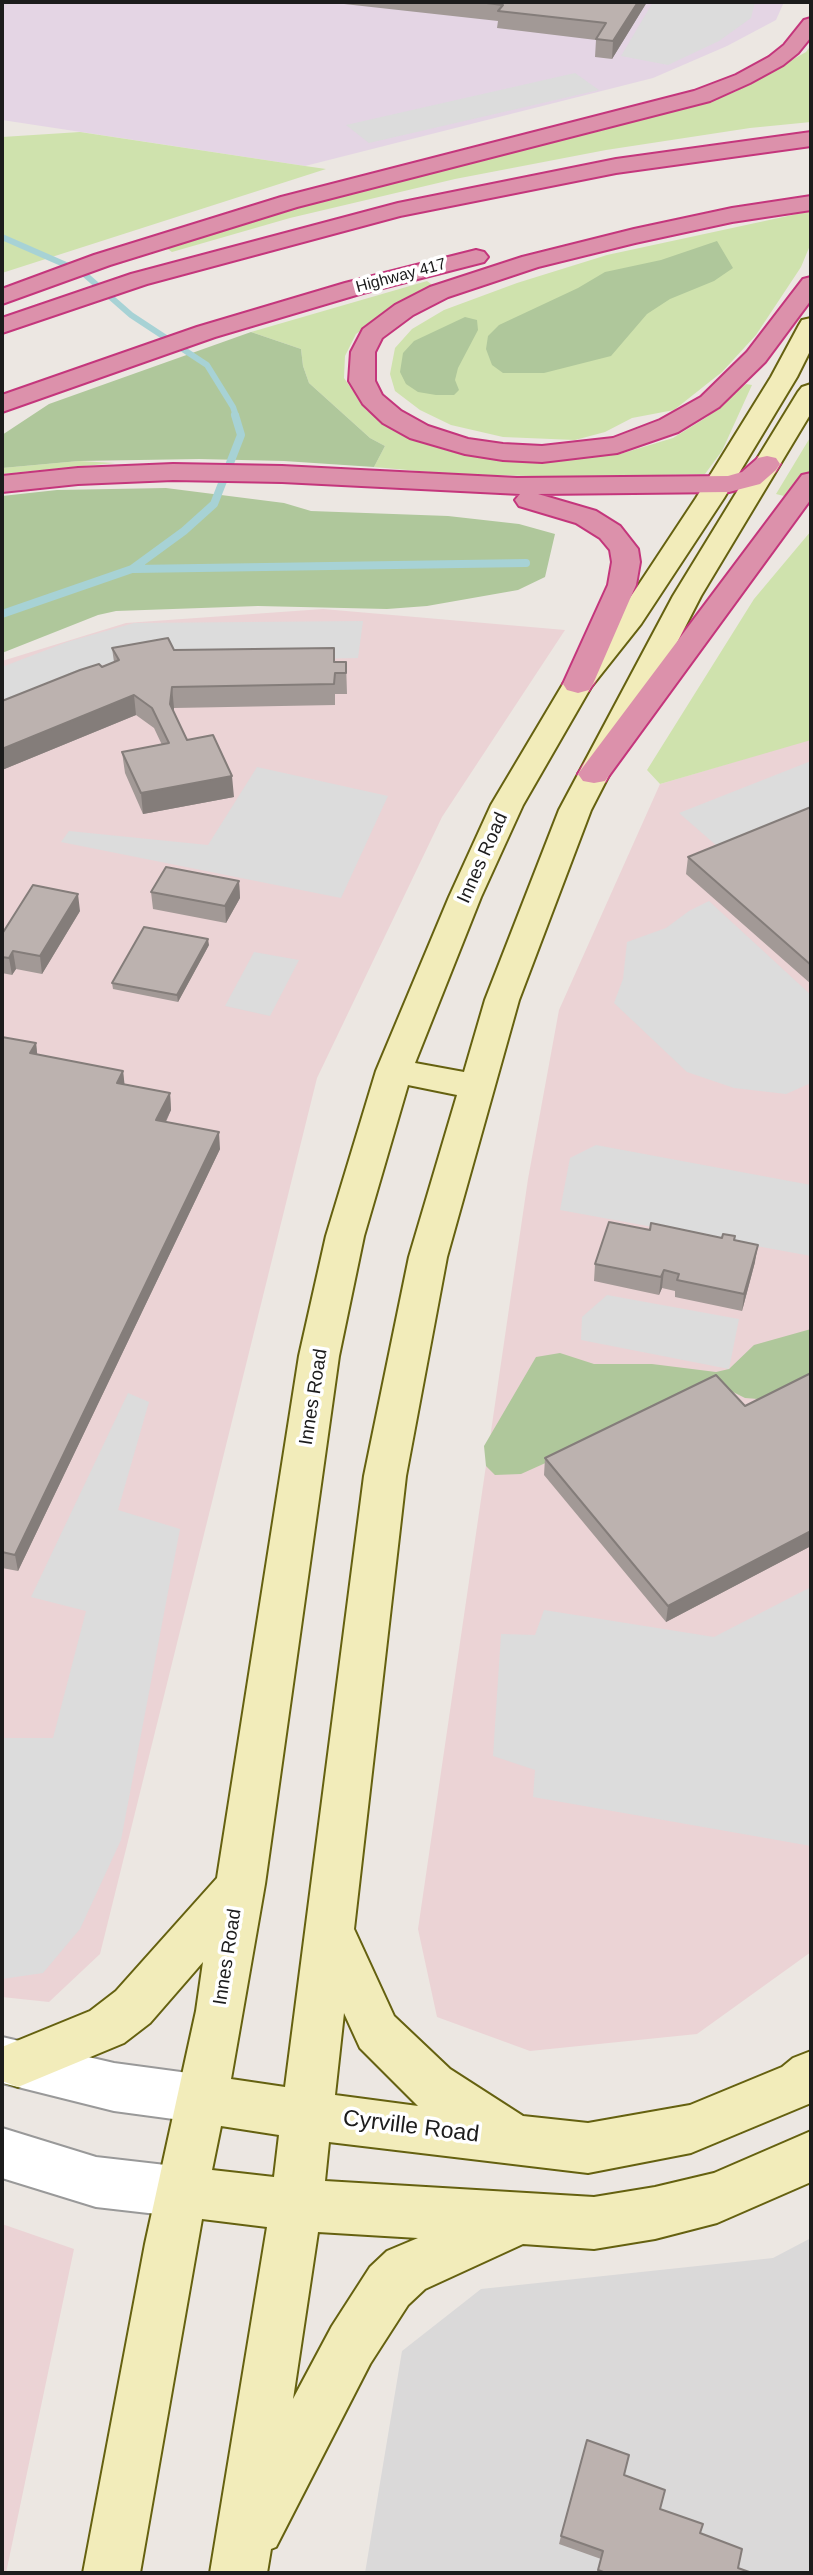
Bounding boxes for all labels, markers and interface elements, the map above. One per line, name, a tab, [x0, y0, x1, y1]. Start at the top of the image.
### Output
street label: Highway 417	[354, 255, 448, 297]
street label: Innes Road	[453, 809, 513, 907]
street label: Innes Road	[295, 1347, 333, 1447]
street label: Innes Road	[209, 1907, 247, 2007]
street label: Cyrville Road	[341, 2105, 481, 2149]

